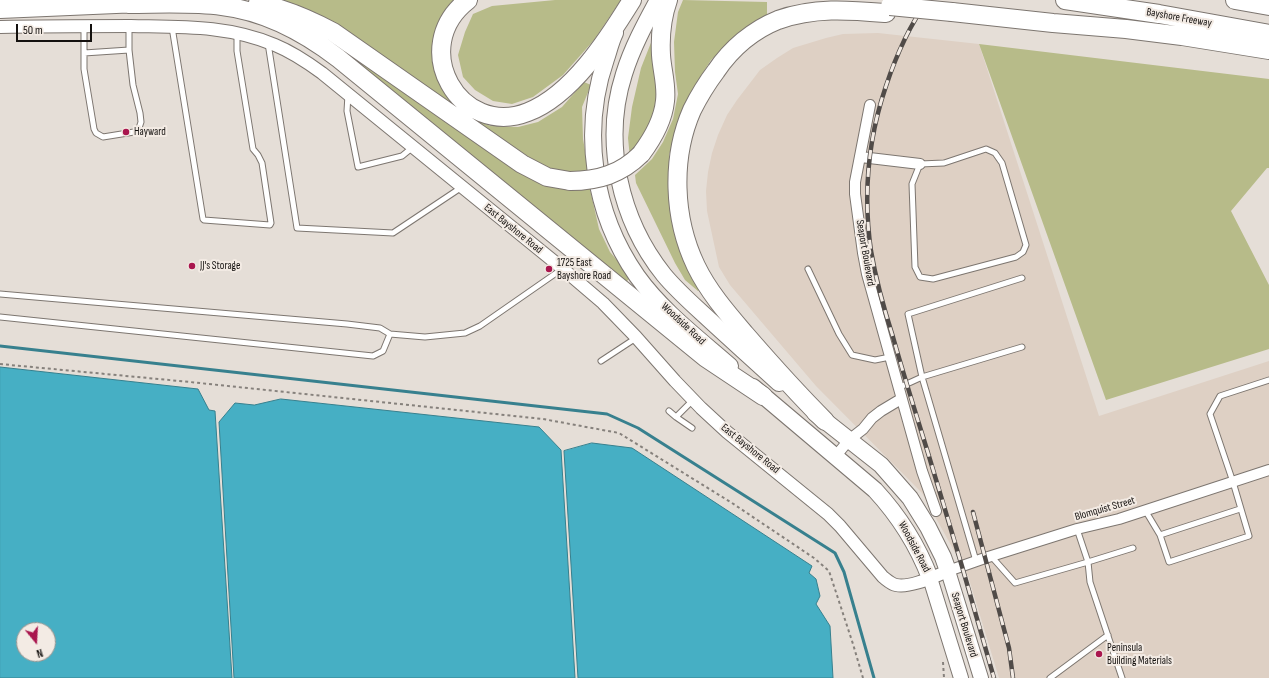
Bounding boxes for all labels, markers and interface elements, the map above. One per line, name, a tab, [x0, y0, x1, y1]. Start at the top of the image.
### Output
street label: Bayshore Freeway	[1145, 6, 1213, 30]
scale bar	[18, 16, 94, 42]
text: 50 m	[23, 23, 43, 38]
place label: Hayward	[134, 125, 166, 139]
marker: Hayward	[121, 127, 131, 137]
street label: East Bayshore Road	[481, 201, 545, 257]
street label: Seaport Boulevard	[853, 219, 877, 287]
place label: 1725 East Bayshore Road	[557, 256, 611, 282]
place label: JJ's Storage	[200, 259, 240, 273]
marker: JJ's Storage	[187, 261, 197, 271]
marker: 1725 East Bayshore Road	[544, 264, 554, 274]
street label: Woodside Road	[658, 300, 708, 348]
street label: East Bayshore Road	[718, 421, 782, 477]
street label: Blomquist Street	[1073, 494, 1137, 524]
street label: Woodside Road	[895, 519, 933, 575]
street label: Seaport Boulevard	[948, 591, 980, 659]
north arrow	[16, 622, 56, 662]
place label: Peninsula Building Materials	[1107, 641, 1172, 667]
text: N	[35, 646, 44, 660]
marker: Peninsula Building Materials	[1094, 649, 1104, 659]

